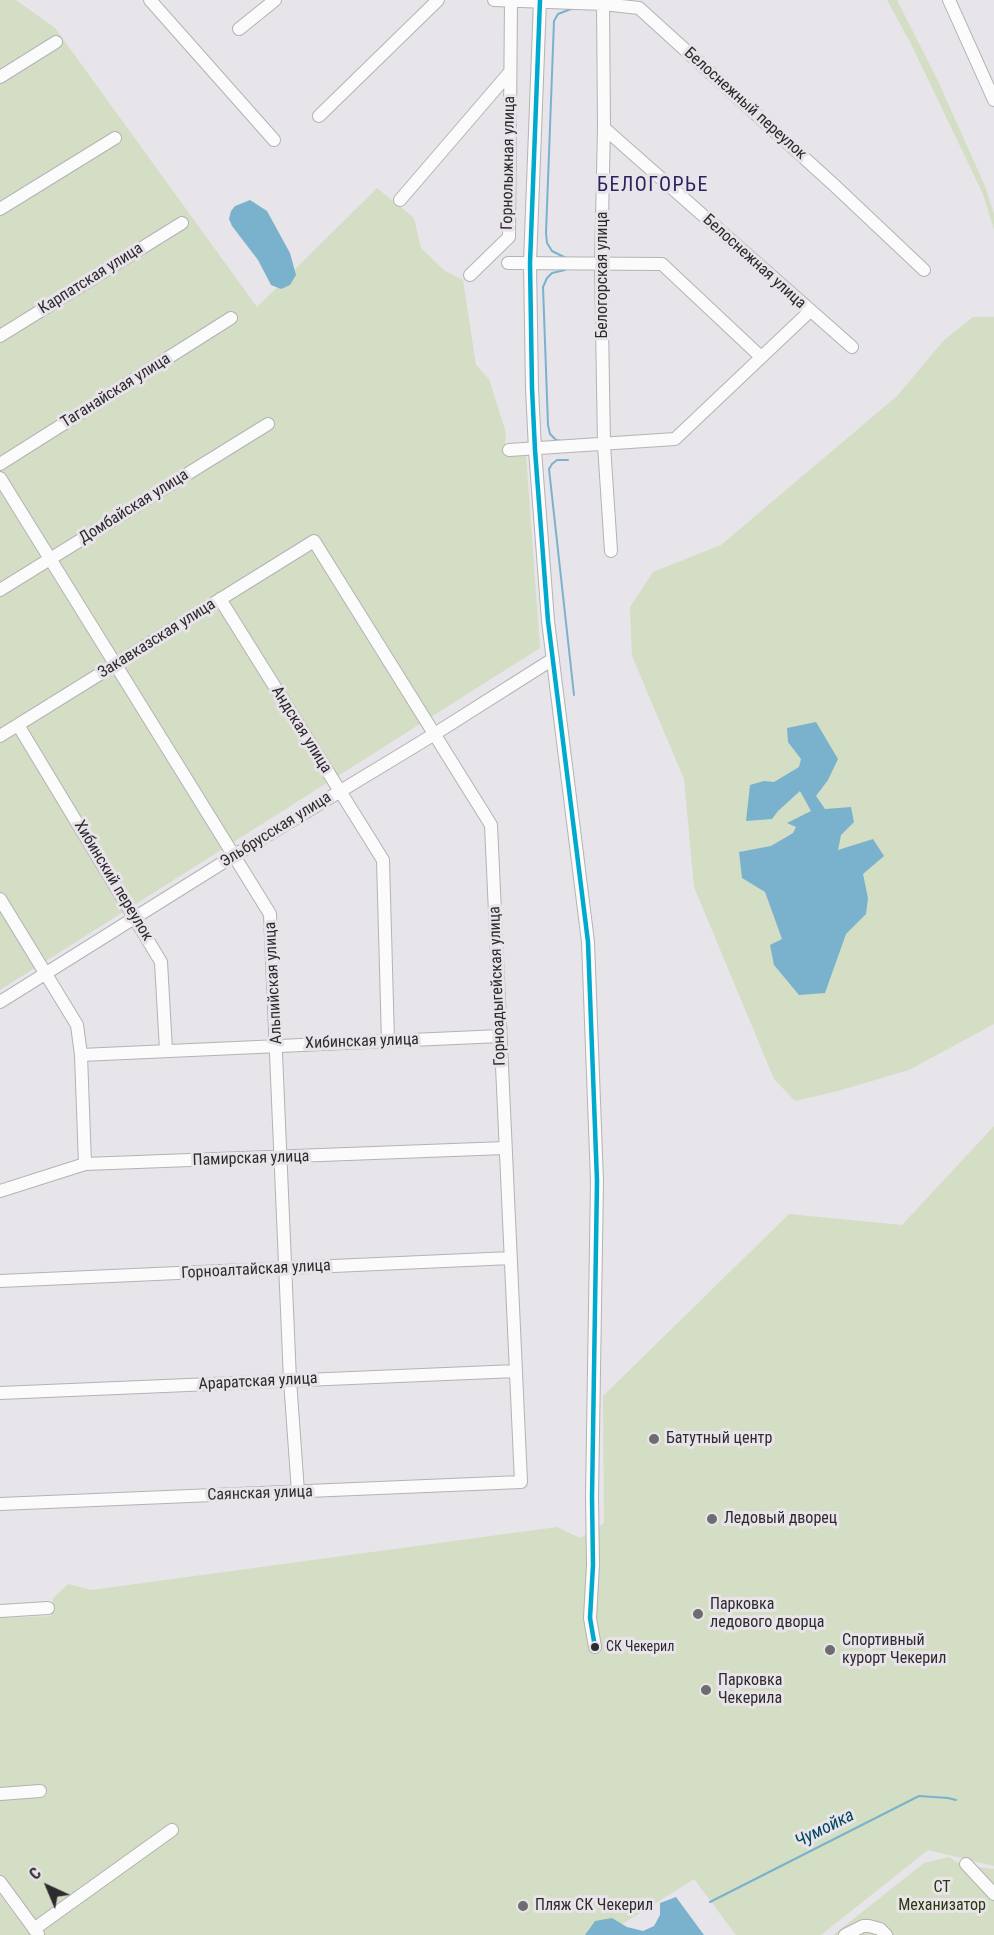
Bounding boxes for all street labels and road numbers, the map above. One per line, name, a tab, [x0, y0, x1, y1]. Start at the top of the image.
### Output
street label: Белоснежный переулок	[680, 44, 810, 164]
street label: Горнолыжная улица	[498, 96, 520, 230]
street label: Белогорская улица	[593, 211, 613, 339]
street label: Белоснежная улица	[699, 211, 809, 313]
street label: Карпатская улица	[35, 239, 147, 319]
street label: Таганайская улица	[58, 350, 174, 432]
street label: Домбайская улица	[76, 466, 192, 548]
street label: Закавказская улица	[95, 595, 219, 683]
street label: Андская улица	[267, 683, 335, 777]
street label: Эльбрусская улица	[217, 788, 335, 872]
street label: Хибинский переулок	[69, 817, 157, 945]
street label: Горноадыгейская улица	[486, 906, 510, 1066]
street label: Альпийская улица	[261, 921, 287, 1045]
street label: Хибинская улица	[305, 1030, 419, 1054]
street label: Памирская улица	[192, 1147, 310, 1171]
street label: Горноалтайская улица	[181, 1256, 331, 1284]
street label: Араратская улица	[198, 1369, 318, 1395]
street label: Саянская улица	[207, 1483, 313, 1505]

